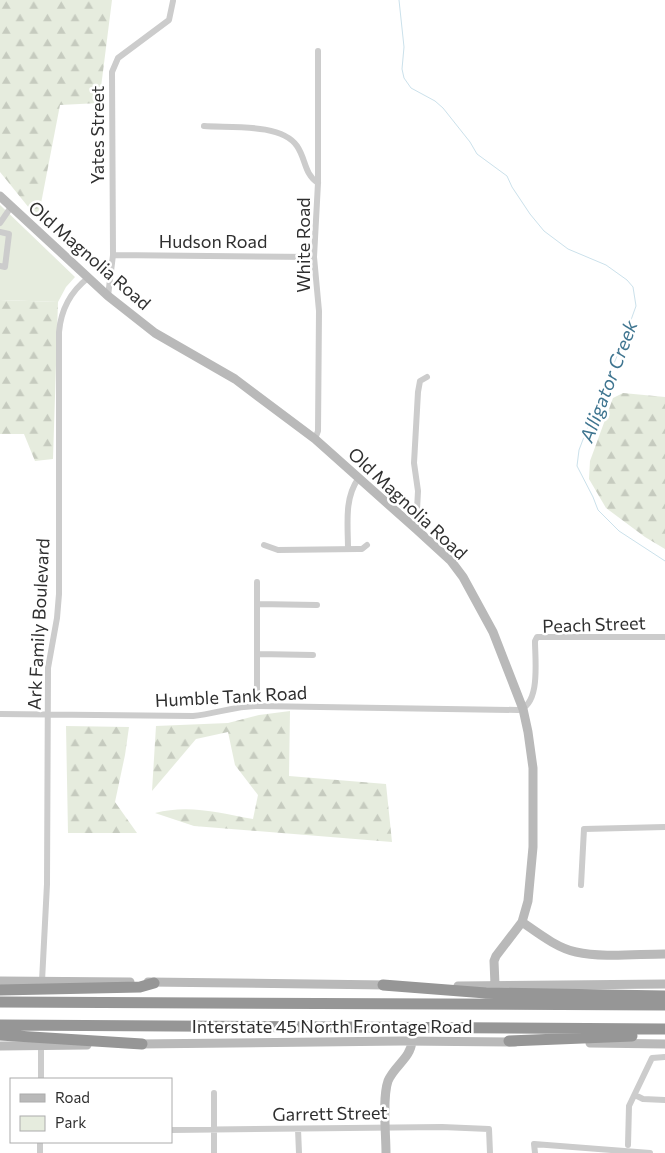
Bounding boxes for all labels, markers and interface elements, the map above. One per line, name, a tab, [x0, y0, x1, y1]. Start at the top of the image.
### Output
street label: Yates Street	[86, 86, 108, 184]
street label: Old Magnolia Road	[24, 196, 156, 314]
street label: White Road	[292, 197, 314, 293]
street label: Hudson Road	[159, 230, 267, 252]
water label: Alligator Creek	[574, 316, 642, 446]
street label: Old Magnolia Road	[344, 442, 472, 564]
street label: Ark Family Boulevard	[23, 538, 53, 710]
street label: Peach Street	[542, 611, 646, 637]
street label: Humble Tank Road	[154, 681, 308, 711]
street label: Interstate 45 North Frontage Road	[192, 1015, 472, 1037]
legend	[10, 1078, 172, 1143]
text: Road	[55, 1088, 90, 1106]
street label: Garrett Street	[272, 1101, 388, 1125]
text: Park	[55, 1113, 86, 1131]

